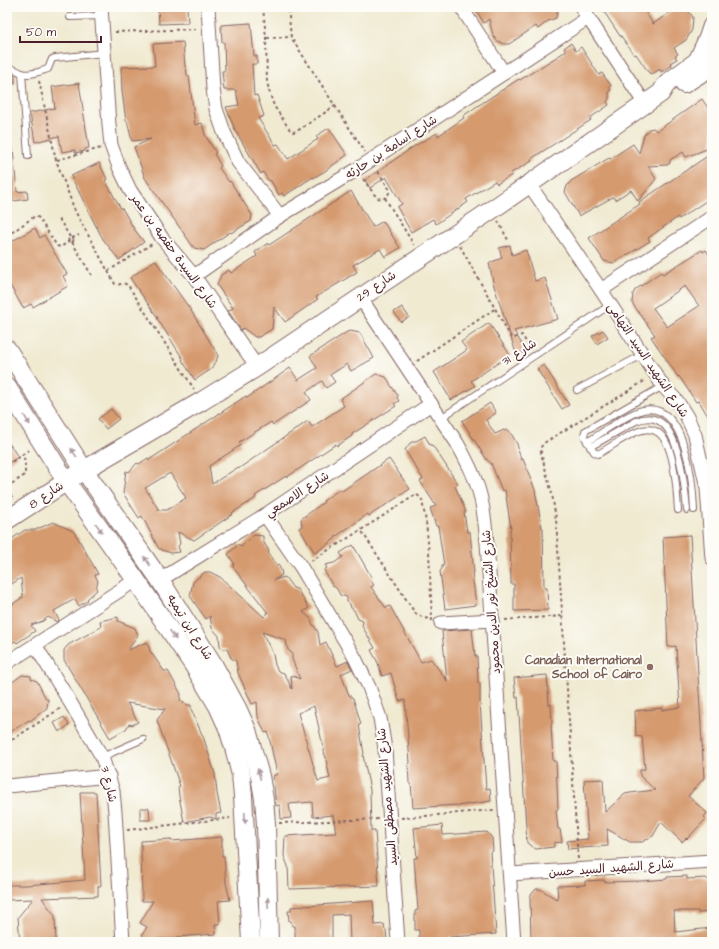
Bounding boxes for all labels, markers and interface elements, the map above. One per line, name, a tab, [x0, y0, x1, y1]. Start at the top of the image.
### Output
scale bar	[20, 18, 101, 44]
text: 50 m	[26, 24, 57, 41]
street label: شارع أسامة بن حارثه	[342, 111, 440, 183]
street label: شارع السيدة حفصه بن عمر	[126, 190, 221, 312]
street label: شارع 29	[353, 267, 399, 306]
street label: شارع الشهيد السيد التهامى	[603, 300, 692, 421]
street label: شارع 31	[499, 335, 540, 370]
one-way arrow	[24, 414, 31, 426]
one-way arrow	[70, 448, 78, 458]
street label: شارع الاصمعي	[262, 467, 334, 523]
street label: شارع 8	[26, 478, 67, 513]
one-way arrow	[95, 523, 103, 533]
street label: شارع الشيخ نور الدين محمود	[478, 529, 505, 674]
one-way arrow	[143, 556, 151, 566]
street label: شارع ابن تيميه	[163, 591, 216, 663]
one-way arrow	[169, 630, 177, 640]
place label: Canadian International School of Cairo	[525, 652, 642, 683]
marker: Canadian International School of Cairo	[645, 662, 655, 672]
street label: شارع الشهيد مصطفى السيد	[373, 727, 402, 867]
street label: شارع 3	[96, 764, 121, 804]
one-way arrow	[255, 767, 261, 780]
one-way arrow	[242, 812, 248, 825]
street label: شارع الشهيد السيد حسن	[548, 856, 674, 881]
one-way arrow	[265, 896, 271, 909]

